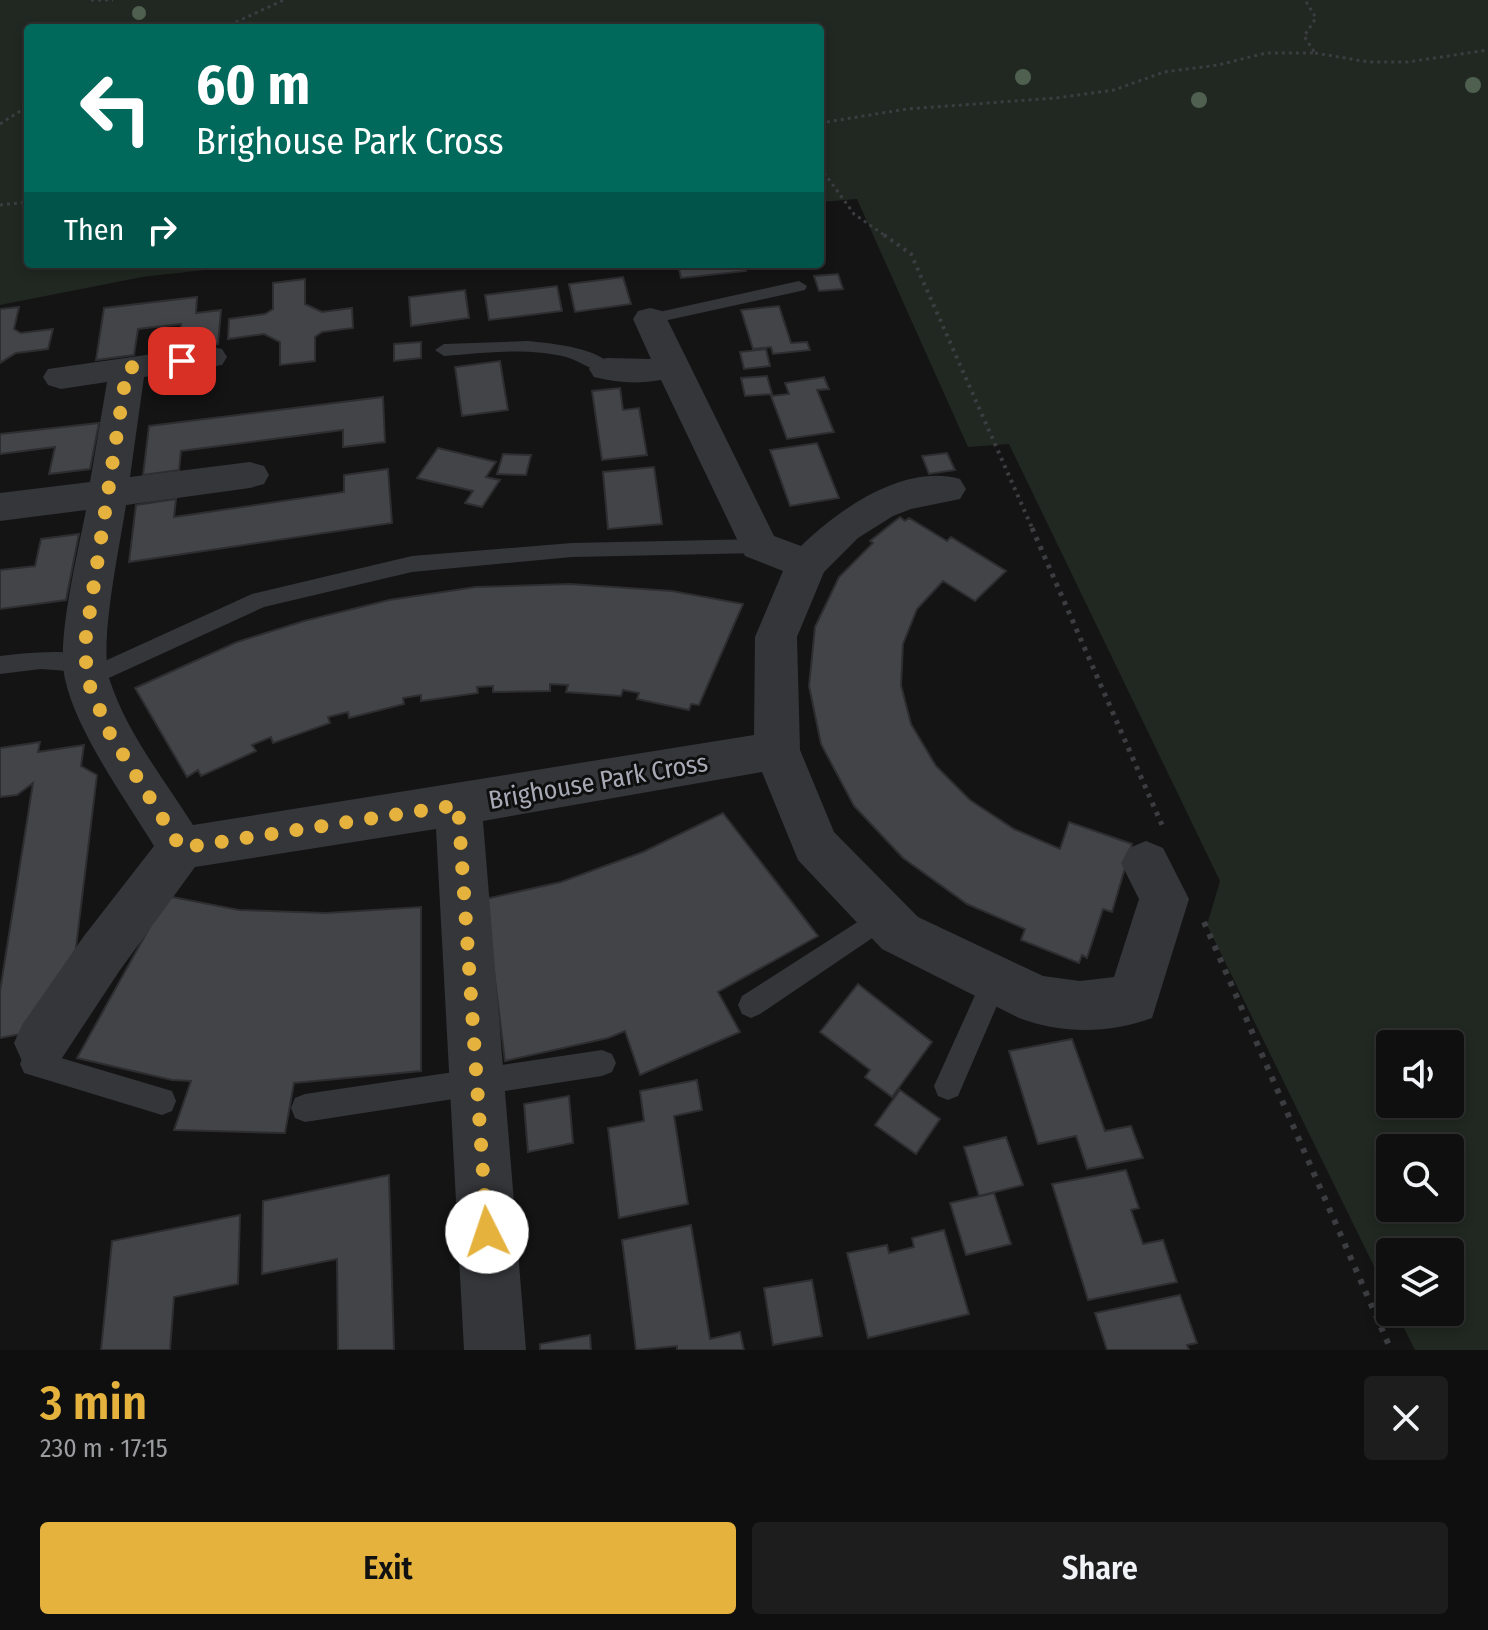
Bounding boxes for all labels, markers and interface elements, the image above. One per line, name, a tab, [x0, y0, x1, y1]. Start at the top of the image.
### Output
text: 60 m	[196, 52, 310, 119]
icon: left	[64, 56, 168, 160]
text: Brighouse Park Cross	[196, 120, 504, 164]
icon: right	[140, 208, 184, 252]
text: Then	[64, 212, 124, 248]
pin	[148, 327, 216, 395]
icon: arrive	[160, 339, 204, 383]
street label: Brighouse Park Cross	[486, 747, 710, 816]
map controls	[1376, 1030, 1464, 1326]
button: sound	[1376, 1030, 1464, 1118]
button: search	[1376, 1134, 1464, 1222]
position arrow	[445, 1190, 529, 1274]
button: layers	[1376, 1238, 1464, 1326]
text: 3 min	[40, 1374, 147, 1432]
button: close	[1364, 1376, 1448, 1460]
text: 230 m · 17:15	[40, 1433, 168, 1464]
button: Exit	[40, 1522, 736, 1614]
button: Share	[752, 1522, 1448, 1614]

